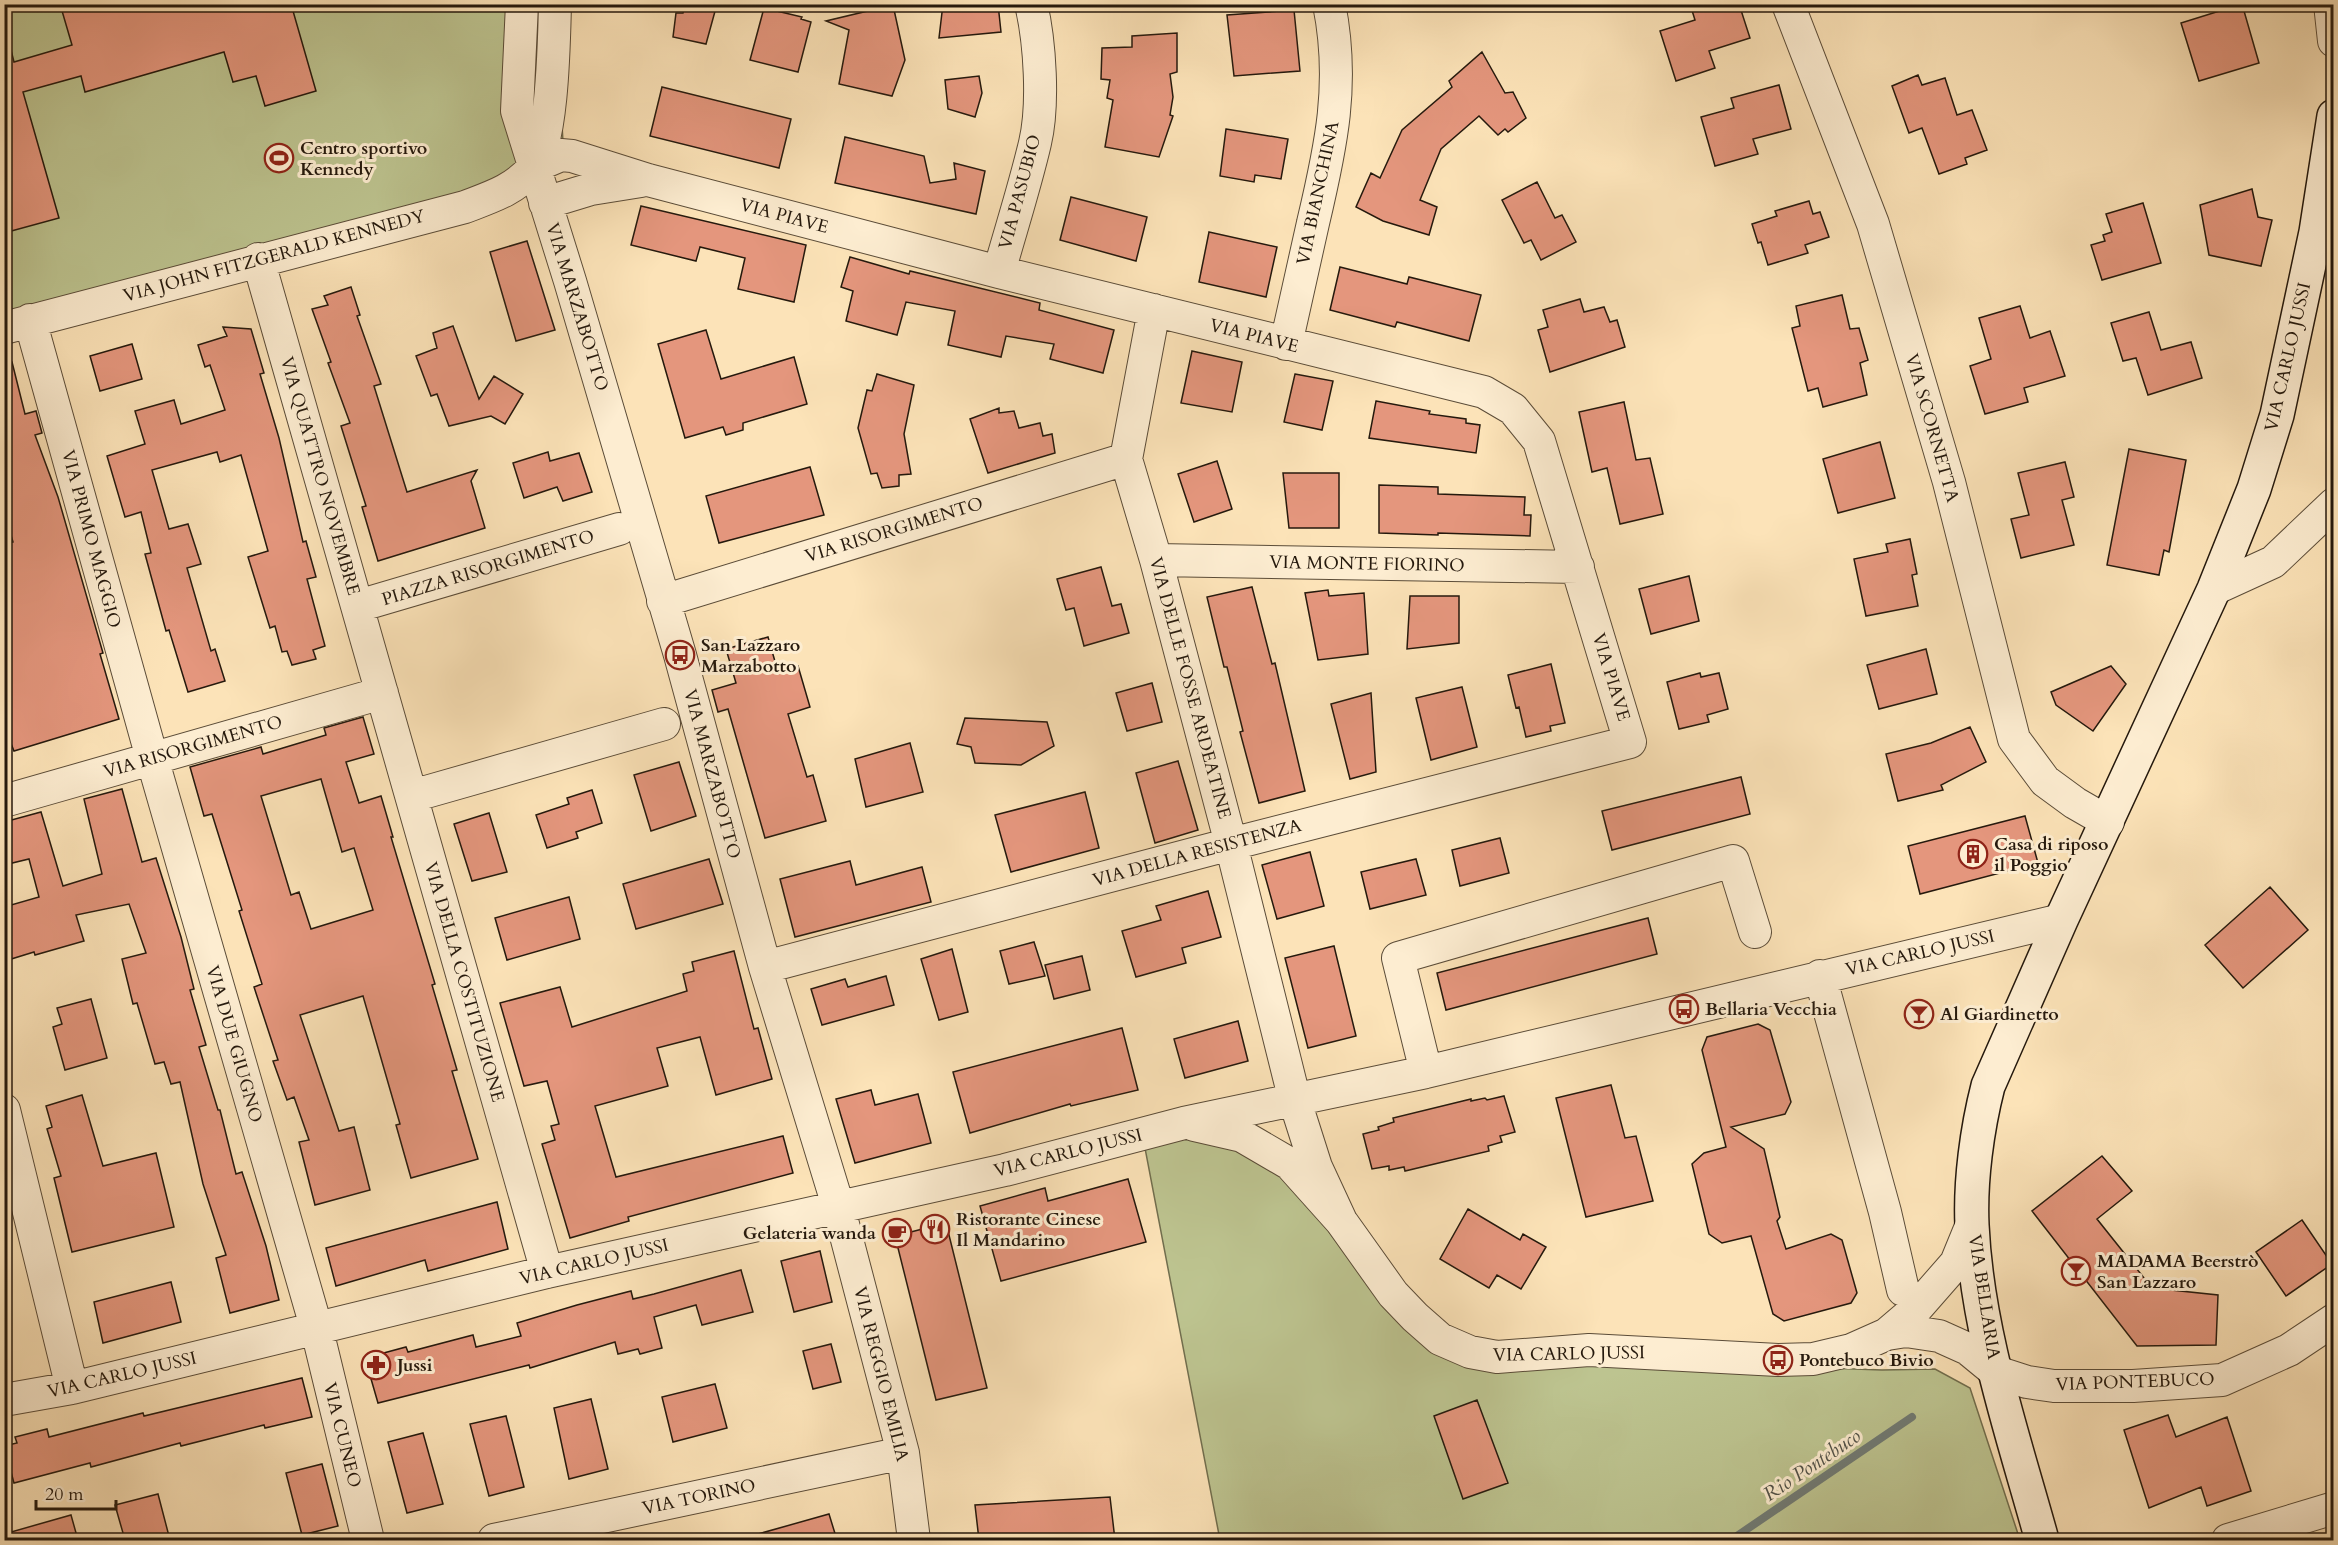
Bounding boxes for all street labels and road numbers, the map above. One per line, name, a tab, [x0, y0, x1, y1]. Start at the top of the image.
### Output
street label: VIA BIANCHINA	[1291, 118, 1346, 267]
street label: VIA PASUBIO	[993, 132, 1047, 252]
street label: VIA PIAVE	[737, 192, 831, 240]
street label: VIA JOHN FITZGERALD KENNEDY	[120, 203, 428, 308]
street label: VIA MARZABOTTO	[540, 220, 614, 394]
street label: VIA CARLO JUSSI	[2259, 280, 2317, 434]
street label: VIA PIAVE	[1207, 313, 1301, 359]
street label: VIA SCORNETTA	[1899, 351, 1965, 505]
street label: VIA QUATTRO NOVEMBRE	[274, 354, 366, 598]
street label: VIA PRIMO MAGGIO	[55, 447, 127, 631]
street label: VIA RISORGIMENTO	[802, 491, 986, 569]
street label: PIAZZA RISORGIMENTO	[379, 524, 597, 612]
street label: VIA MONTE FIORINO	[1269, 550, 1465, 578]
street label: VIA DELLE FOSSE ARDEATINE	[1143, 554, 1237, 822]
street label: VIA PIAVE	[1586, 630, 1636, 724]
street label: VIA MARZABOTTO	[677, 686, 747, 862]
street label: VIA RISORGIMENTO	[101, 709, 285, 785]
street label: VIA DELLA RESISTENZA	[1090, 813, 1304, 893]
street label: VIA DELLA COSTITUZIONE	[418, 859, 510, 1105]
street label: VIA CARLO JUSSI	[1843, 924, 1997, 982]
street label: VIA DUE GIUGNO	[200, 962, 268, 1126]
street label: VIA CARLO JUSSI	[991, 1122, 1145, 1184]
street label: VIA CARLO JUSSI	[517, 1233, 671, 1291]
street label: VIA BELLARIA	[1962, 1233, 2006, 1362]
street label: VIA REGGIO EMILIA	[847, 1284, 915, 1464]
street label: VIA CARLO JUSSI	[1493, 1340, 1645, 1368]
street label: VIA CARLO JUSSI	[45, 1346, 199, 1404]
street label: VIA PONTEBUCO	[2055, 1367, 2215, 1397]
street label: VIA CUNEO	[317, 1380, 367, 1490]
street label: VIA TORINO	[640, 1473, 758, 1521]

